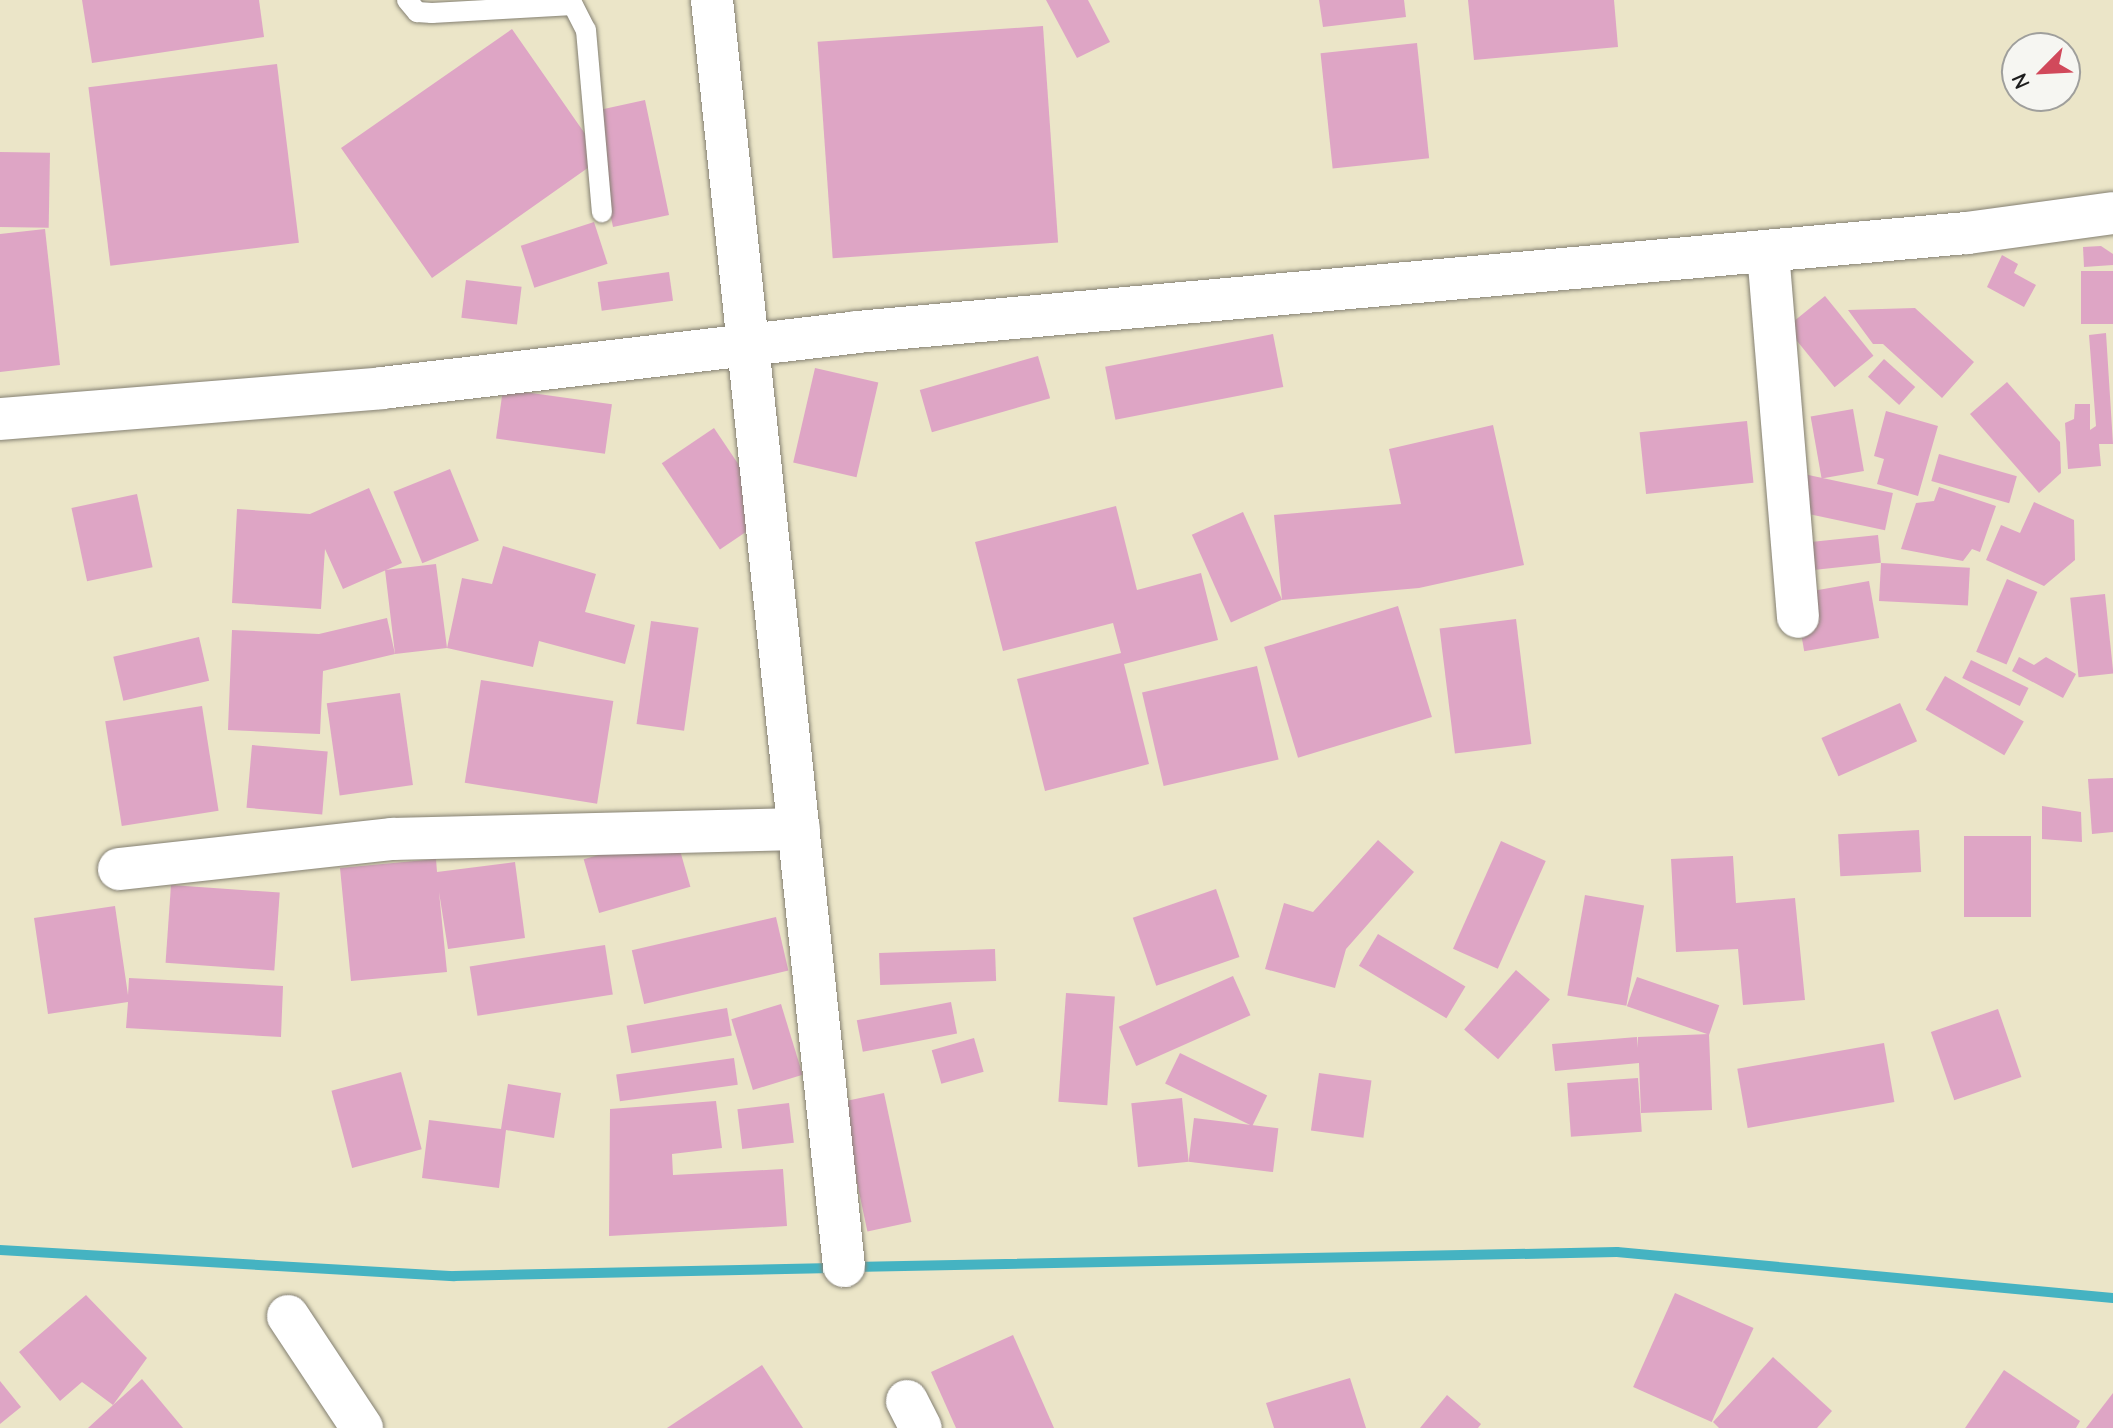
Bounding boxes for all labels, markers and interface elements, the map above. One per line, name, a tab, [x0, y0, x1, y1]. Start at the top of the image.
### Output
north arrow	[2001, 32, 2081, 112]
text: N	[2006, 69, 2036, 93]

